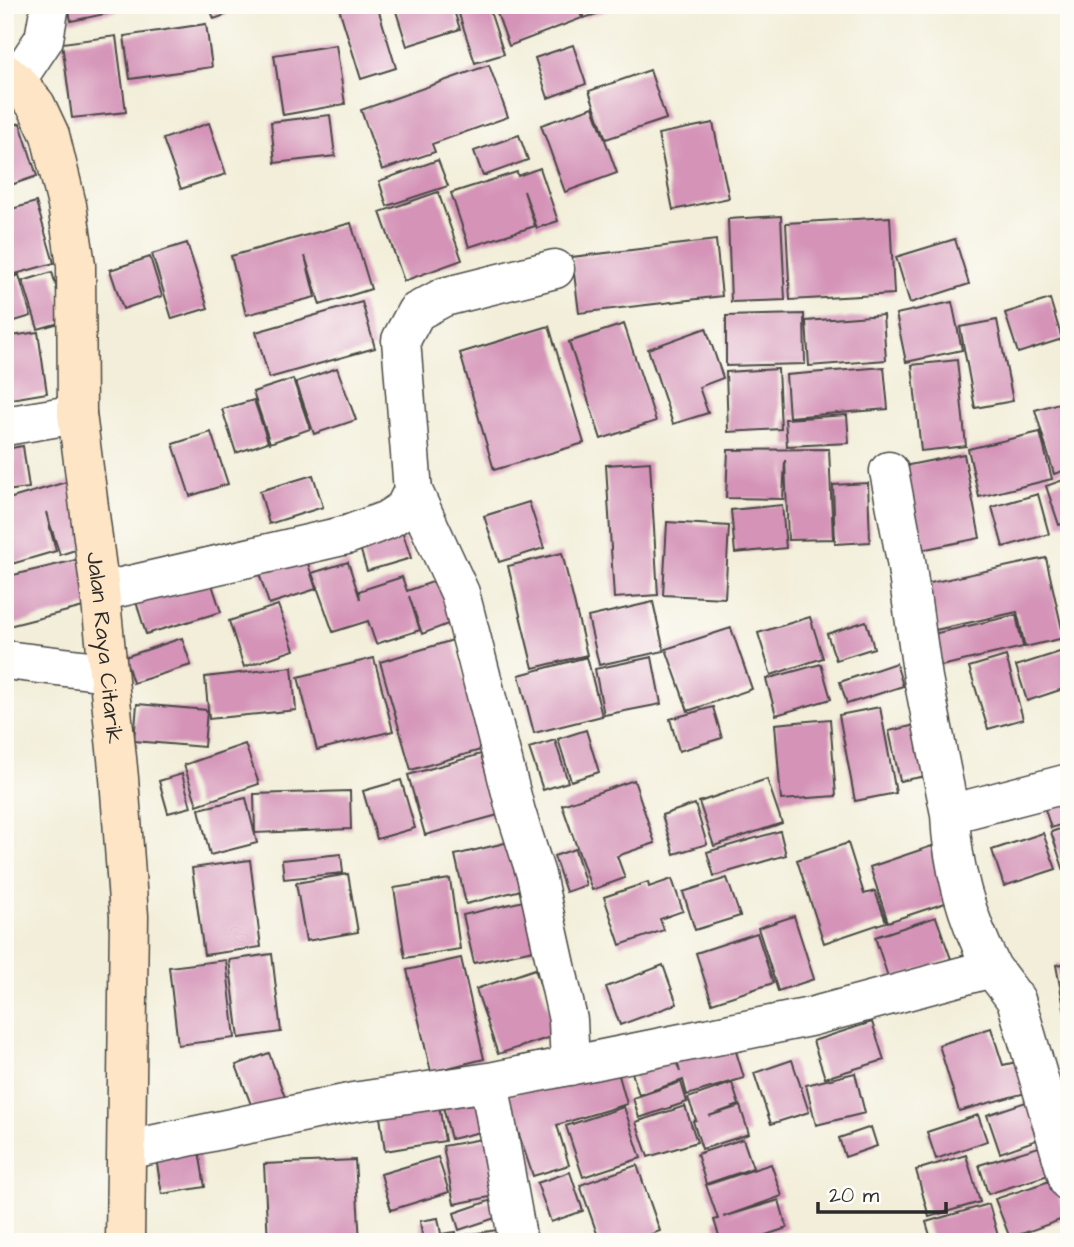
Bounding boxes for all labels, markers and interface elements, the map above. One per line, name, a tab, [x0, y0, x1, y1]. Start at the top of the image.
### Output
street label: Jalan Raya Citarik	[78, 550, 130, 745]
scale bar	[818, 1170, 946, 1214]
text: 20 m	[829, 1181, 880, 1210]

